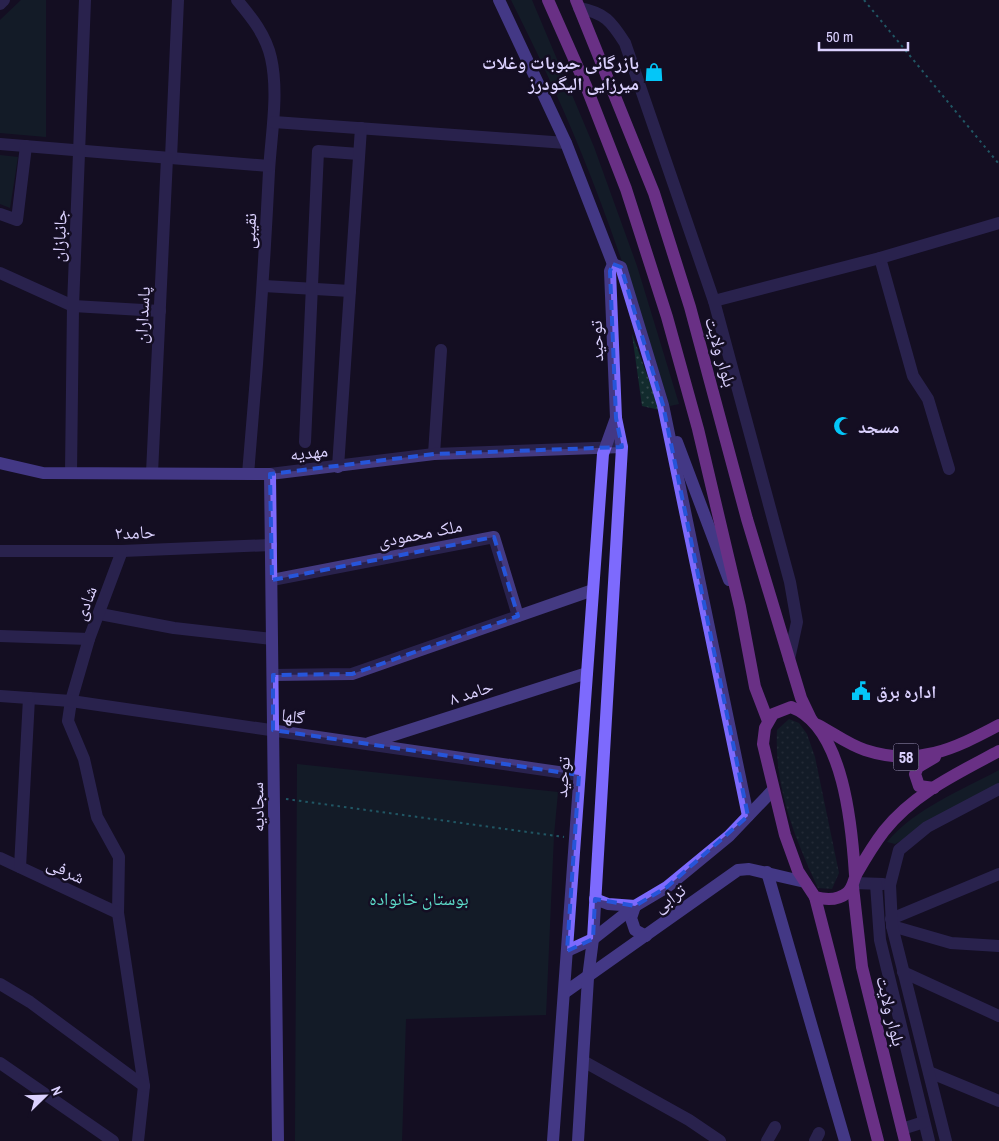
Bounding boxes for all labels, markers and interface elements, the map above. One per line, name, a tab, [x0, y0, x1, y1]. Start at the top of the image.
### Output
scale bar	[819, 20, 908, 52]
text: 50 m	[826, 26, 853, 47]
place label: بازرگانی حبوبات وغلات میرزایی الیگودرز	[482, 50, 639, 96]
shop icon: بازرگانی حبوبات وغلات میرزایی الیگودرز	[643, 61, 665, 83]
street label: جانبازان	[45, 209, 73, 263]
street label: نقیبی	[236, 212, 262, 250]
street label: پاسداران	[128, 286, 156, 344]
street label: بلوار ولایت	[699, 314, 743, 390]
street label: توحید	[583, 320, 609, 362]
place label: مسجد	[858, 414, 900, 439]
mosque icon: مسجد	[832, 415, 854, 437]
street label: مهدیه	[289, 438, 329, 466]
street label: ملک محمودی	[376, 513, 464, 553]
street label: حامد۲	[114, 519, 156, 545]
street label: شادی	[67, 582, 103, 624]
street label: حامد ۸	[446, 673, 496, 711]
place label: اداره برق	[876, 679, 936, 704]
public building icon: اداره برق	[850, 680, 872, 702]
street label: گلها	[280, 702, 307, 730]
road number: 58	[894, 744, 918, 770]
street label: توحید	[548, 756, 576, 798]
street label: سجادیه	[244, 782, 270, 832]
street label: شرفی	[43, 850, 89, 890]
street label: ترابی	[647, 878, 691, 918]
park label: بوستان خانواده	[369, 886, 469, 911]
street label: بلوار ولایت	[870, 973, 912, 1049]
north arrow	[20, 1071, 70, 1121]
text: N	[47, 1084, 67, 1098]

